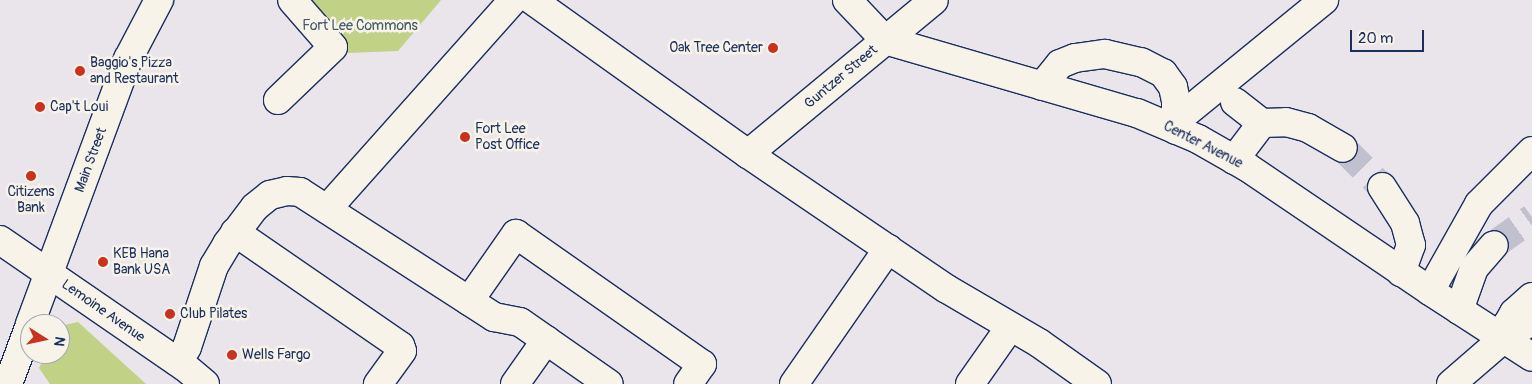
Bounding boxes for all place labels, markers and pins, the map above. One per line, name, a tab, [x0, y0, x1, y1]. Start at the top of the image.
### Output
place label: Oak Tree Center	[669, 40, 763, 56]
marker: Oak Tree Center	[767, 42, 779, 54]
place label: Baggio's Pizza and Restaurant	[90, 55, 179, 88]
marker: Baggio's Pizza and Restaurant	[74, 65, 86, 77]
place label: Cap't Loui	[50, 99, 108, 115]
marker: Cap't Loui	[34, 101, 46, 113]
place label: Fort Lee Post Office	[475, 121, 540, 154]
marker: Fort Lee Post Office	[459, 131, 471, 143]
marker: Citizens Bank	[25, 170, 37, 182]
place label: Citizens Bank	[7, 184, 55, 216]
place label: KEB Hana Bank USA	[113, 246, 170, 278]
marker: KEB Hana Bank USA	[97, 256, 109, 268]
place label: Club Pilates	[180, 306, 247, 322]
marker: Club Pilates	[164, 308, 176, 320]
place label: Wells Fargo	[242, 347, 310, 363]
marker: Wells Fargo	[226, 349, 238, 361]

